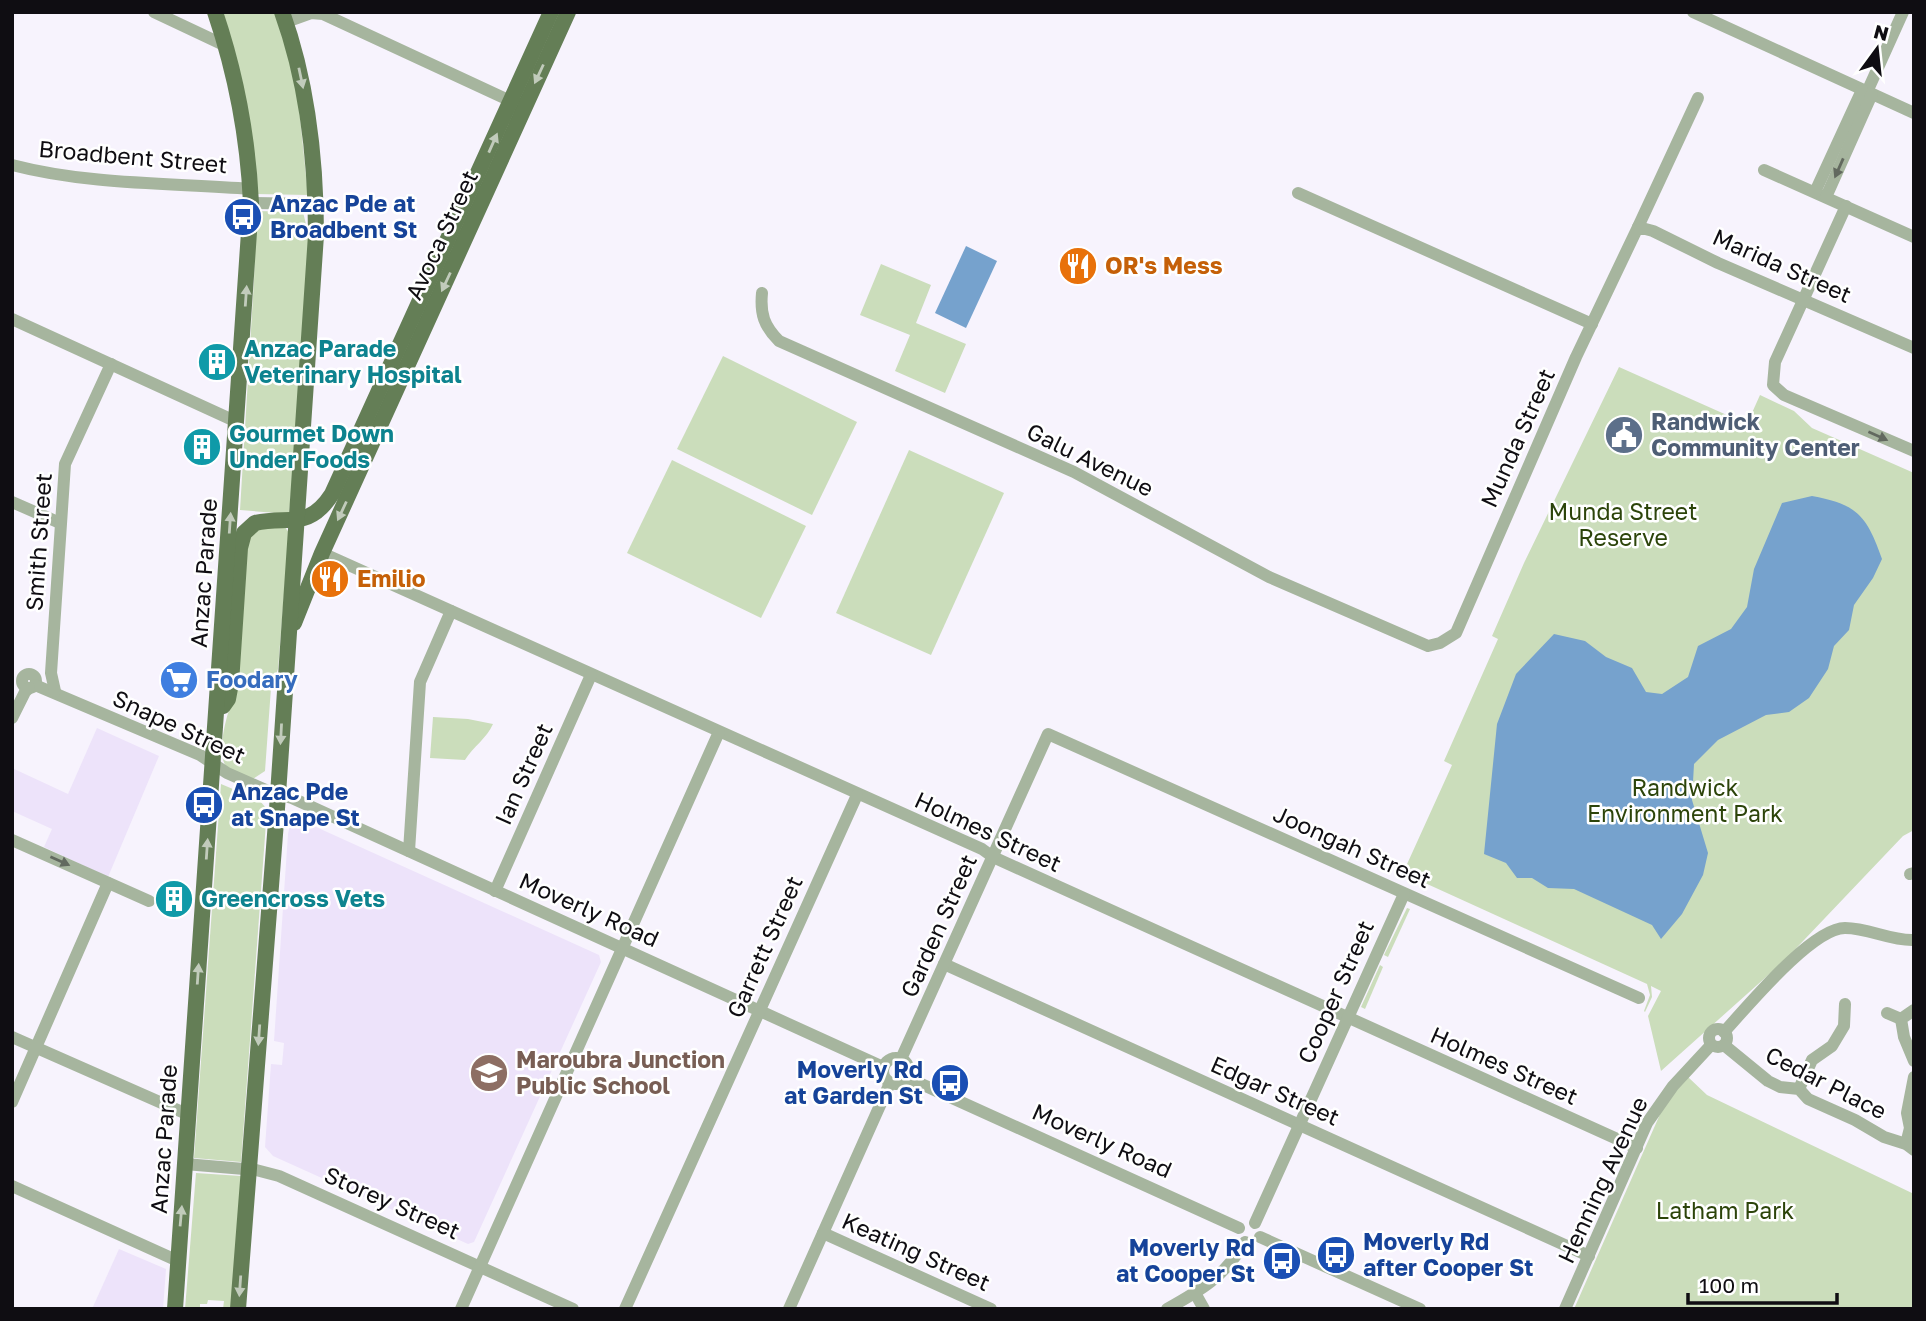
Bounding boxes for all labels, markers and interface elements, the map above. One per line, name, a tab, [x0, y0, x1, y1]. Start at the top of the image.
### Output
north arrow	[1842, 14, 1912, 84]
text: N	[1872, 19, 1891, 45]
one-way arrow	[534, 64, 545, 84]
one-way arrow	[296, 67, 307, 89]
one-way arrow	[488, 132, 499, 153]
street label: Broadbent Street	[37, 134, 229, 178]
one-way arrow	[1833, 158, 1845, 178]
street label: Avoca Street	[399, 165, 483, 304]
place label: Anzac Pde at Broadbent St	[270, 189, 417, 243]
bus stop icon: Anzac Pde at Broadbent St	[222, 196, 264, 238]
street label: Marida Street	[1709, 222, 1856, 308]
restaurant icon: OR's Mess	[1057, 245, 1099, 287]
place label: OR's Mess	[1105, 251, 1223, 279]
one-way arrow	[440, 271, 451, 292]
one-way arrow	[241, 285, 252, 307]
place label: Anzac Parade Veterinary Hospital	[244, 334, 462, 388]
building icon: Anzac Parade Veterinary Hospital	[196, 341, 238, 383]
street label: Munda Street	[1474, 364, 1560, 511]
place label: Randwick Community Center	[1651, 407, 1860, 461]
public building icon: Randwick Community Center	[1603, 414, 1645, 456]
street label: Galu Avenue	[1023, 416, 1158, 502]
place label: Gourmet Down Under Foods	[229, 419, 394, 473]
building icon: Gourmet Down Under Foods	[181, 426, 223, 468]
one-way arrow	[1868, 430, 1888, 442]
street label: Smith Street	[19, 472, 57, 612]
street label: Anzac Parade	[184, 497, 222, 649]
park label: Munda Street Reserve	[1549, 497, 1697, 551]
one-way arrow	[336, 501, 348, 521]
one-way arrow	[225, 512, 236, 534]
restaurant icon: Emilio	[309, 558, 351, 600]
place label: Emilio	[357, 564, 426, 592]
supermarket icon: Foodary	[158, 659, 200, 701]
place label: Foodary	[206, 665, 298, 693]
street label: Snape Street	[109, 683, 250, 769]
street label: Ian Street	[488, 718, 558, 829]
one-way arrow	[275, 723, 286, 745]
park label: Randwick Environment Park	[1587, 773, 1783, 827]
place label: Anzac Pde at Snape St	[231, 777, 360, 831]
bus stop icon: Anzac Pde at Snape St	[183, 784, 225, 826]
street label: Holmes Street	[911, 785, 1066, 877]
street label: Joongah Street	[1269, 799, 1436, 893]
one-way arrow	[202, 837, 213, 859]
street label: Garden Street	[894, 850, 982, 1001]
one-way arrow	[50, 855, 70, 867]
street label: Moverly Road	[515, 866, 663, 952]
street label: Garrett Street	[720, 871, 808, 1022]
building icon: Greencross Vets	[153, 878, 195, 920]
place label: Greencross Vets	[201, 884, 385, 912]
street label: Cooper Street	[1291, 916, 1379, 1067]
one-way arrow	[193, 963, 204, 985]
street label: Holmes Street	[1426, 1020, 1582, 1110]
one-way arrow	[254, 1025, 265, 1047]
street label: Cedar Place	[1761, 1040, 1892, 1125]
place label: Maroubra Junction Public School	[516, 1045, 725, 1099]
street label: Edgar Street	[1207, 1049, 1344, 1131]
school or university icon: Maroubra Junction Public School	[468, 1052, 510, 1094]
place label: Moverly Rd at Garden St	[784, 1055, 923, 1109]
bus stop icon: Moverly Rd at Garden St	[929, 1062, 971, 1104]
street label: Anzac Parade	[144, 1063, 182, 1215]
street label: Henning Avenue	[1551, 1092, 1653, 1267]
street label: Moverly Road	[1028, 1097, 1176, 1183]
street label: Storey Street	[320, 1160, 465, 1244]
park label: Latham Park	[1656, 1196, 1794, 1224]
one-way arrow	[176, 1205, 187, 1227]
street label: Keating Street	[838, 1206, 995, 1296]
place label: Moverly Rd after Cooper St	[1363, 1227, 1533, 1281]
place label: Moverly Rd at Cooper St	[1116, 1233, 1255, 1287]
bus stop icon: Moverly Rd after Cooper St	[1315, 1234, 1357, 1276]
bus stop icon: Moverly Rd at Cooper St	[1261, 1240, 1303, 1282]
scale bar	[1688, 1262, 1837, 1306]
text: 100 m	[1699, 1272, 1759, 1298]
one-way arrow	[234, 1275, 245, 1297]

